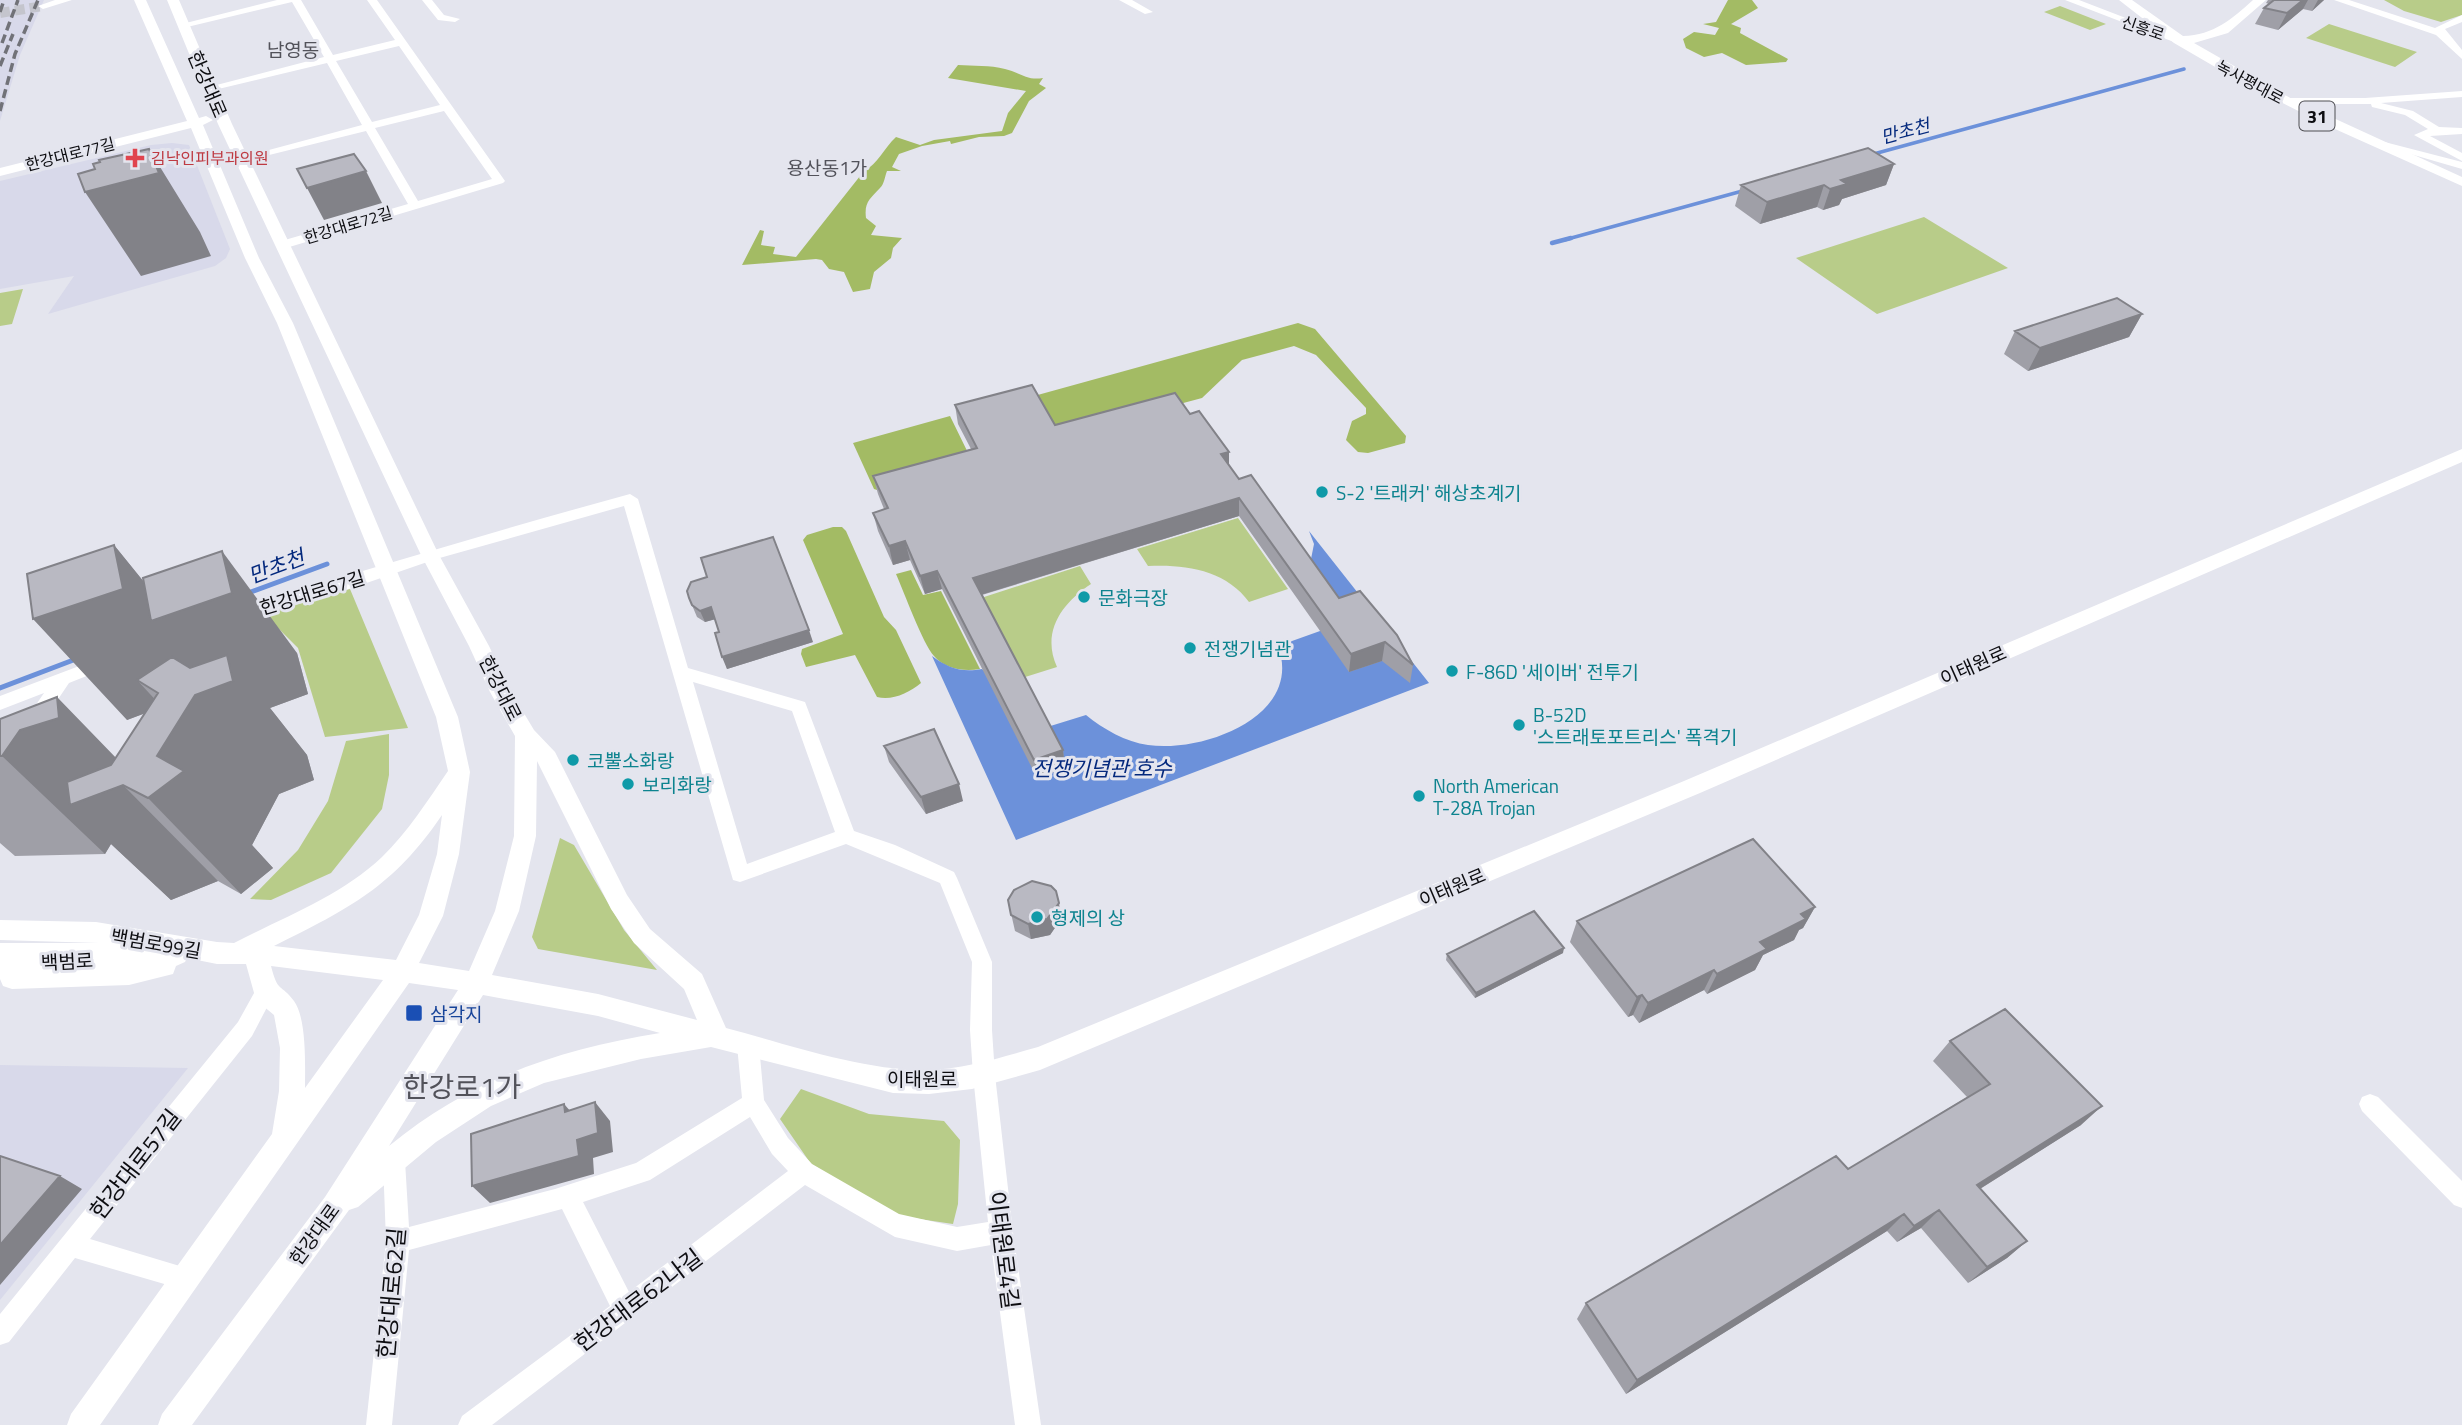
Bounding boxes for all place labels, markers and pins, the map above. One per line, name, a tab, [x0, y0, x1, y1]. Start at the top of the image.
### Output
place label: 김낙인피부과의원	[151, 146, 269, 170]
marker: 김낙인피부과의원	[125, 148, 145, 168]
place label: S-2 '트래커' 해상초계기	[1336, 478, 1521, 507]
marker: S-2 '트래커' 해상초계기	[1314, 484, 1330, 500]
place label: 문화극장	[1098, 583, 1168, 612]
marker: 문화극장	[1076, 589, 1092, 605]
place label: 전쟁기념관	[1204, 634, 1291, 663]
marker: 전쟁기념관	[1182, 640, 1198, 656]
place label: F-86D '세이버' 전투기	[1466, 657, 1639, 686]
marker: F-86D '세이버' 전투기	[1444, 663, 1460, 679]
place label: B-52D '스트래토포트리스' 폭격기	[1533, 700, 1737, 751]
marker: B-52D '스트래토포트리스' 폭격기	[1511, 717, 1527, 733]
place label: 코뿔소화랑	[587, 746, 674, 775]
marker: 코뿔소화랑	[565, 752, 581, 768]
place label: 보리화랑	[642, 770, 712, 799]
place label: North American T-28A Trojan	[1433, 771, 1559, 822]
marker: 보리화랑	[620, 776, 636, 792]
marker: North American T-28A Trojan	[1411, 788, 1427, 804]
place label: 형제의 상	[1051, 903, 1125, 932]
marker: 형제의 상	[1029, 909, 1045, 925]
place label: 삼각지	[430, 999, 482, 1028]
marker: 삼각지	[404, 1003, 424, 1023]

